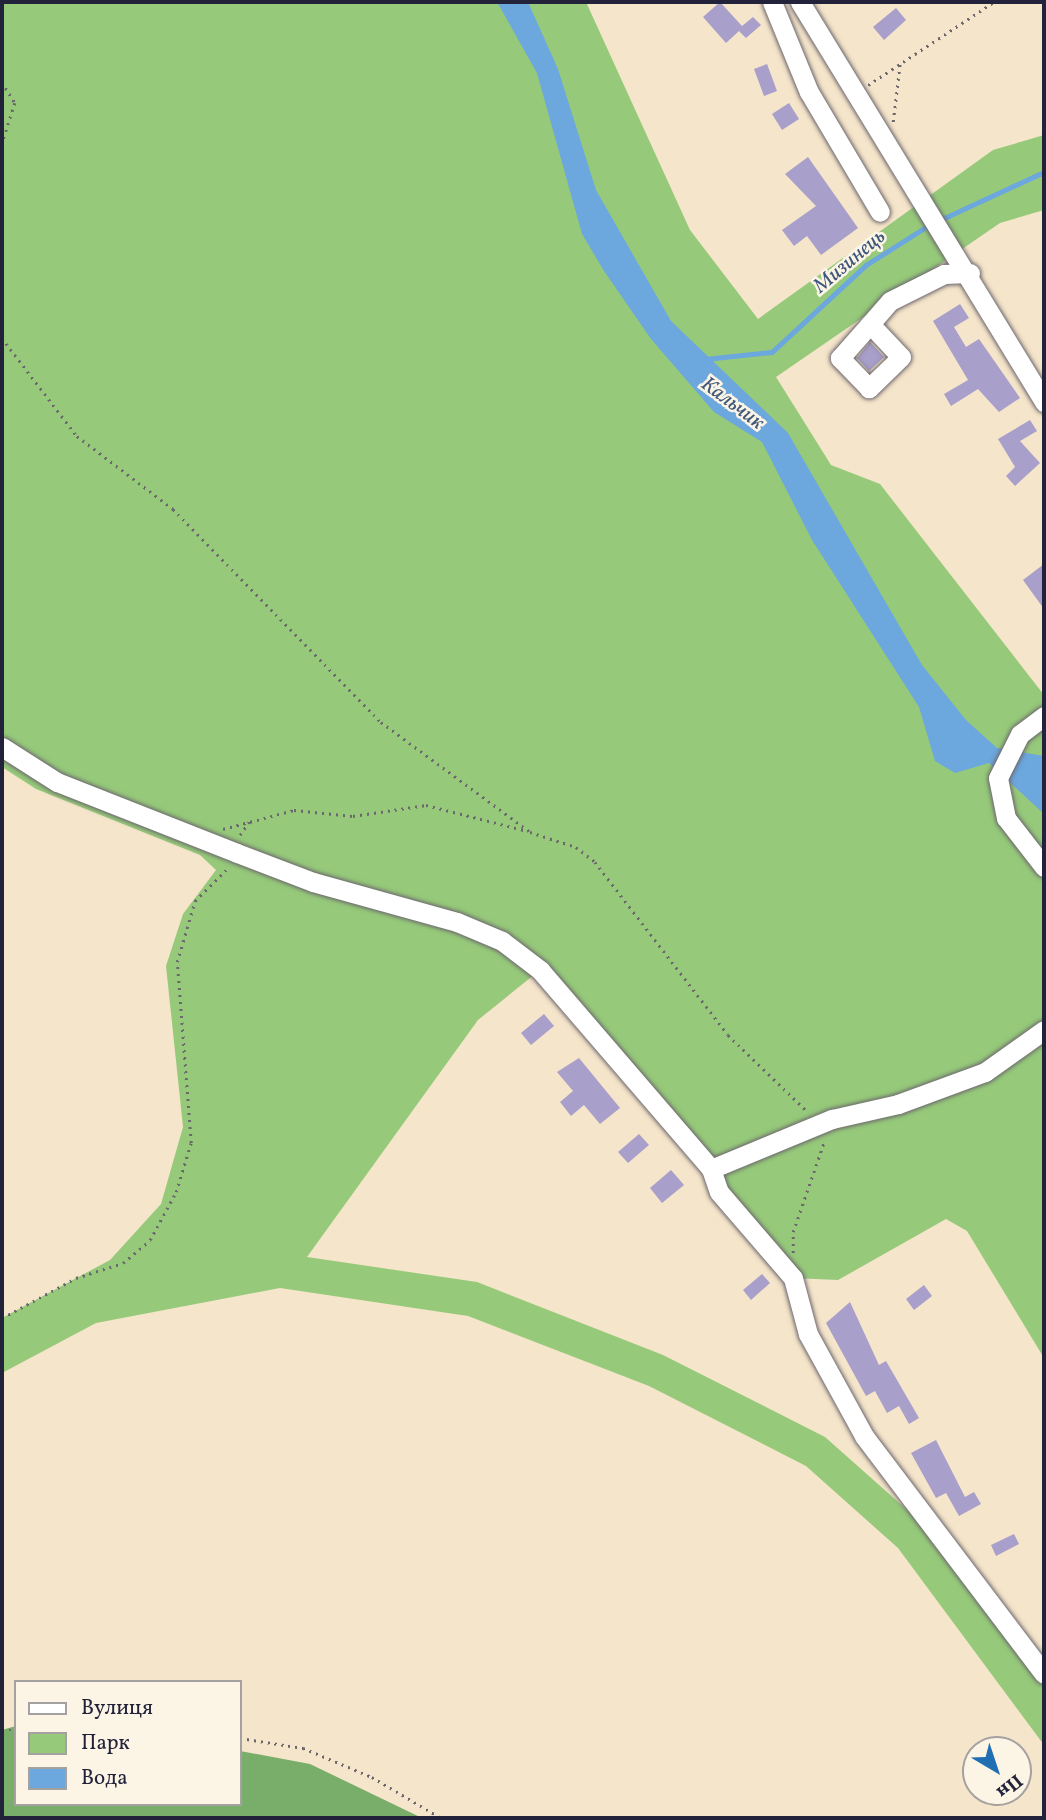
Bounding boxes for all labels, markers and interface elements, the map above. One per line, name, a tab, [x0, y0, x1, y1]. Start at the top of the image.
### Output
water label: Мизинець	[809, 225, 891, 299]
water label: Кальчик	[695, 372, 769, 436]
legend	[14, 1680, 242, 1806]
text: Вулиця	[81, 1694, 153, 1723]
text: Парк	[81, 1729, 130, 1758]
north arrow	[962, 1736, 1032, 1806]
text: Вода	[81, 1764, 128, 1793]
text: Пн	[990, 1767, 1028, 1804]

